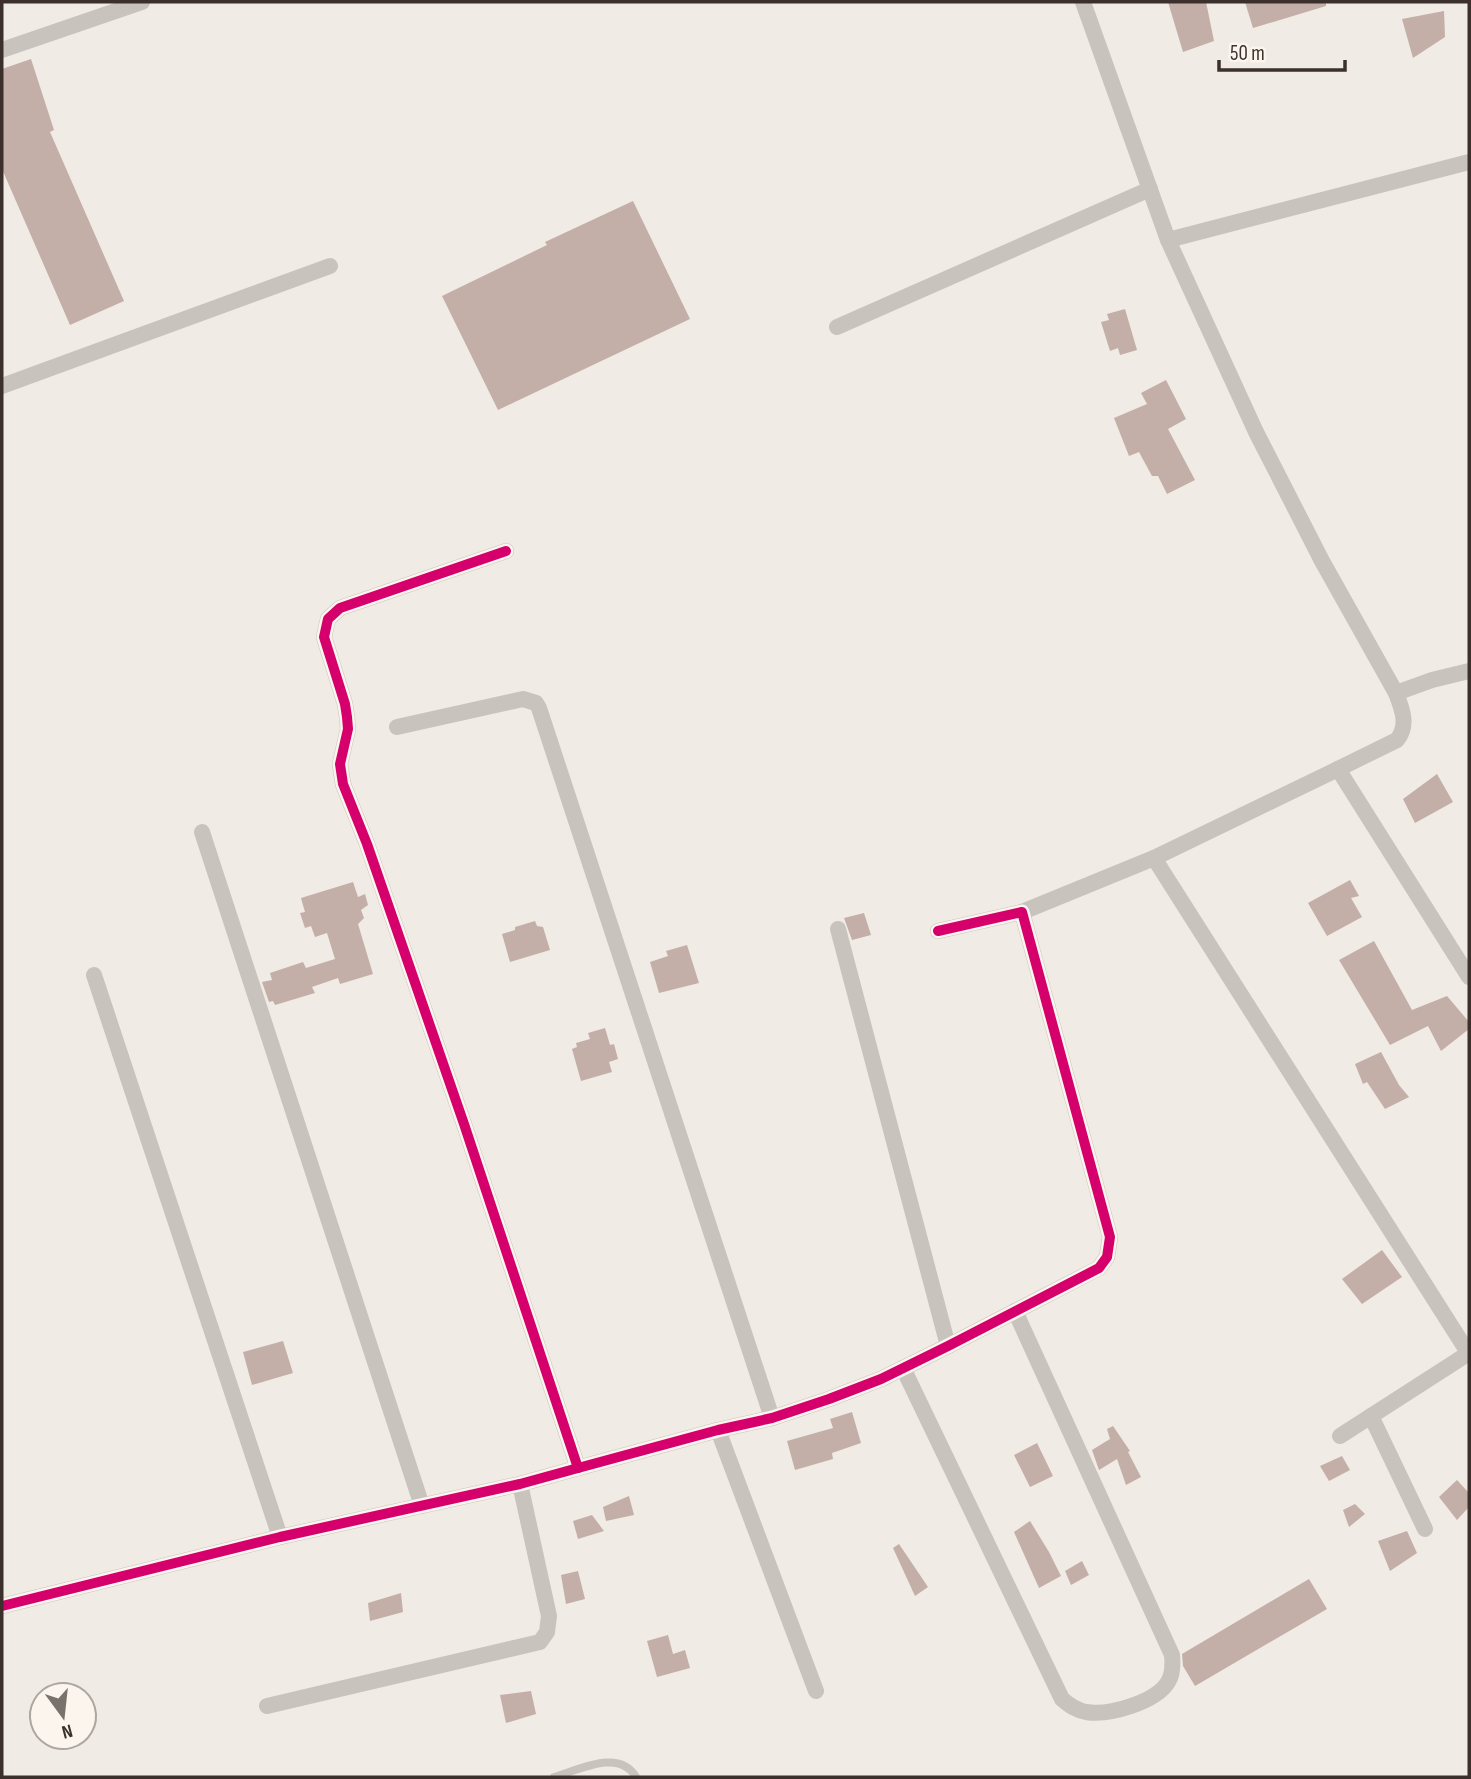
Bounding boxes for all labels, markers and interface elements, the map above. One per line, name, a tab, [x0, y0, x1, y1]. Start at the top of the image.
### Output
scale bar	[1219, 28, 1345, 72]
text: 50 m	[1230, 41, 1265, 66]
north arrow	[28, 1681, 98, 1751]
text: N	[59, 1719, 75, 1743]

